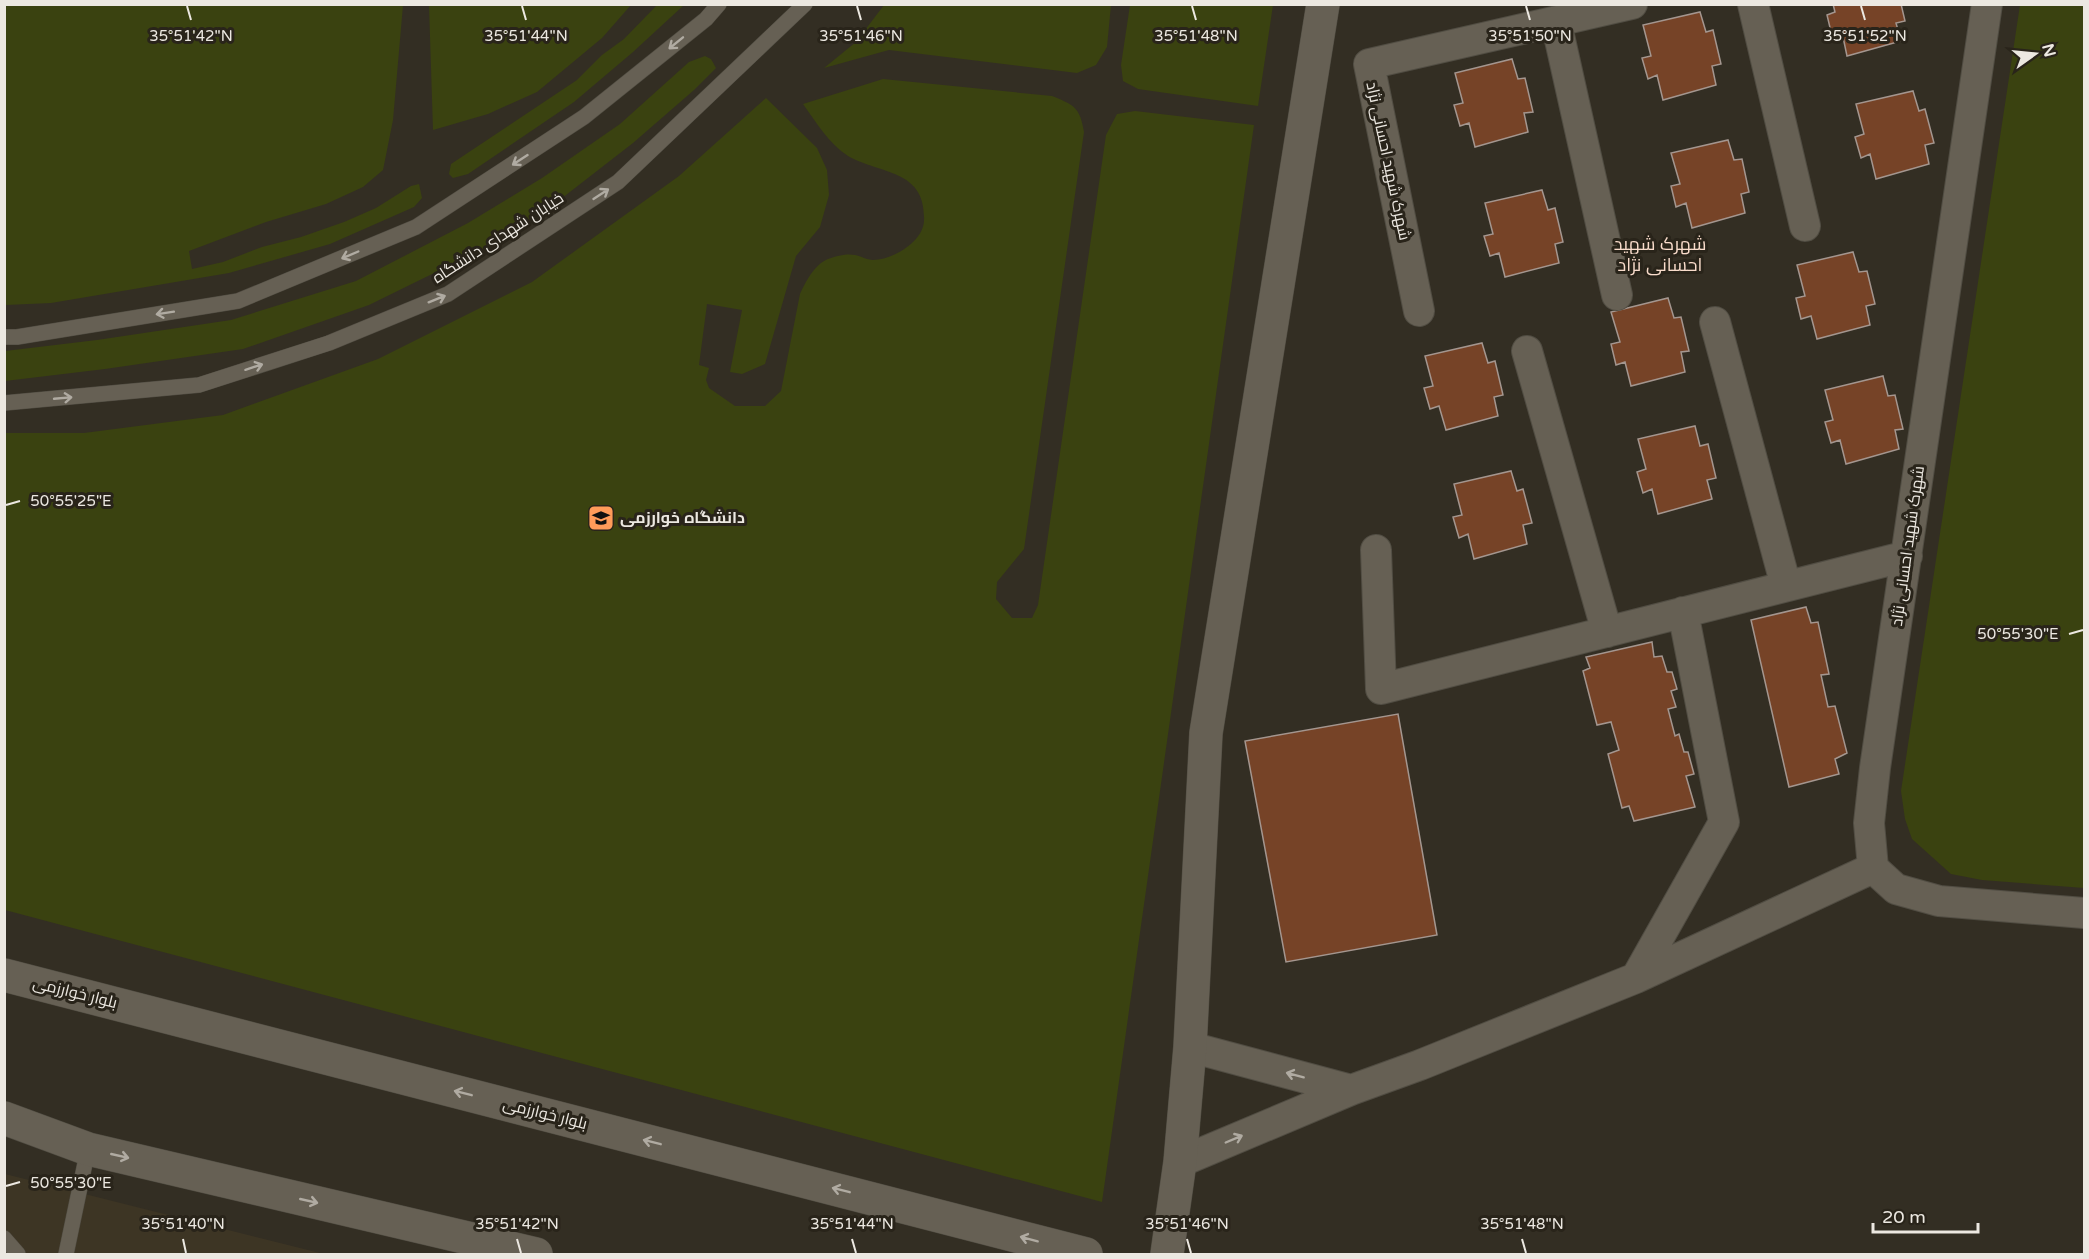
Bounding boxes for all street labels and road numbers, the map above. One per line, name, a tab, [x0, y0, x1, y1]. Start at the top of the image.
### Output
street label: شهرک شهید احسانی نژاد	[1361, 80, 1415, 242]
street label: خیابان شهدای دانشگاه	[429, 188, 567, 288]
street label: شهرک شهید احسانی نژاد	[1887, 464, 1929, 628]
street label: بلوار خوارزمی	[31, 973, 119, 1013]
street label: بلوار خوارزمی	[501, 1094, 589, 1134]

